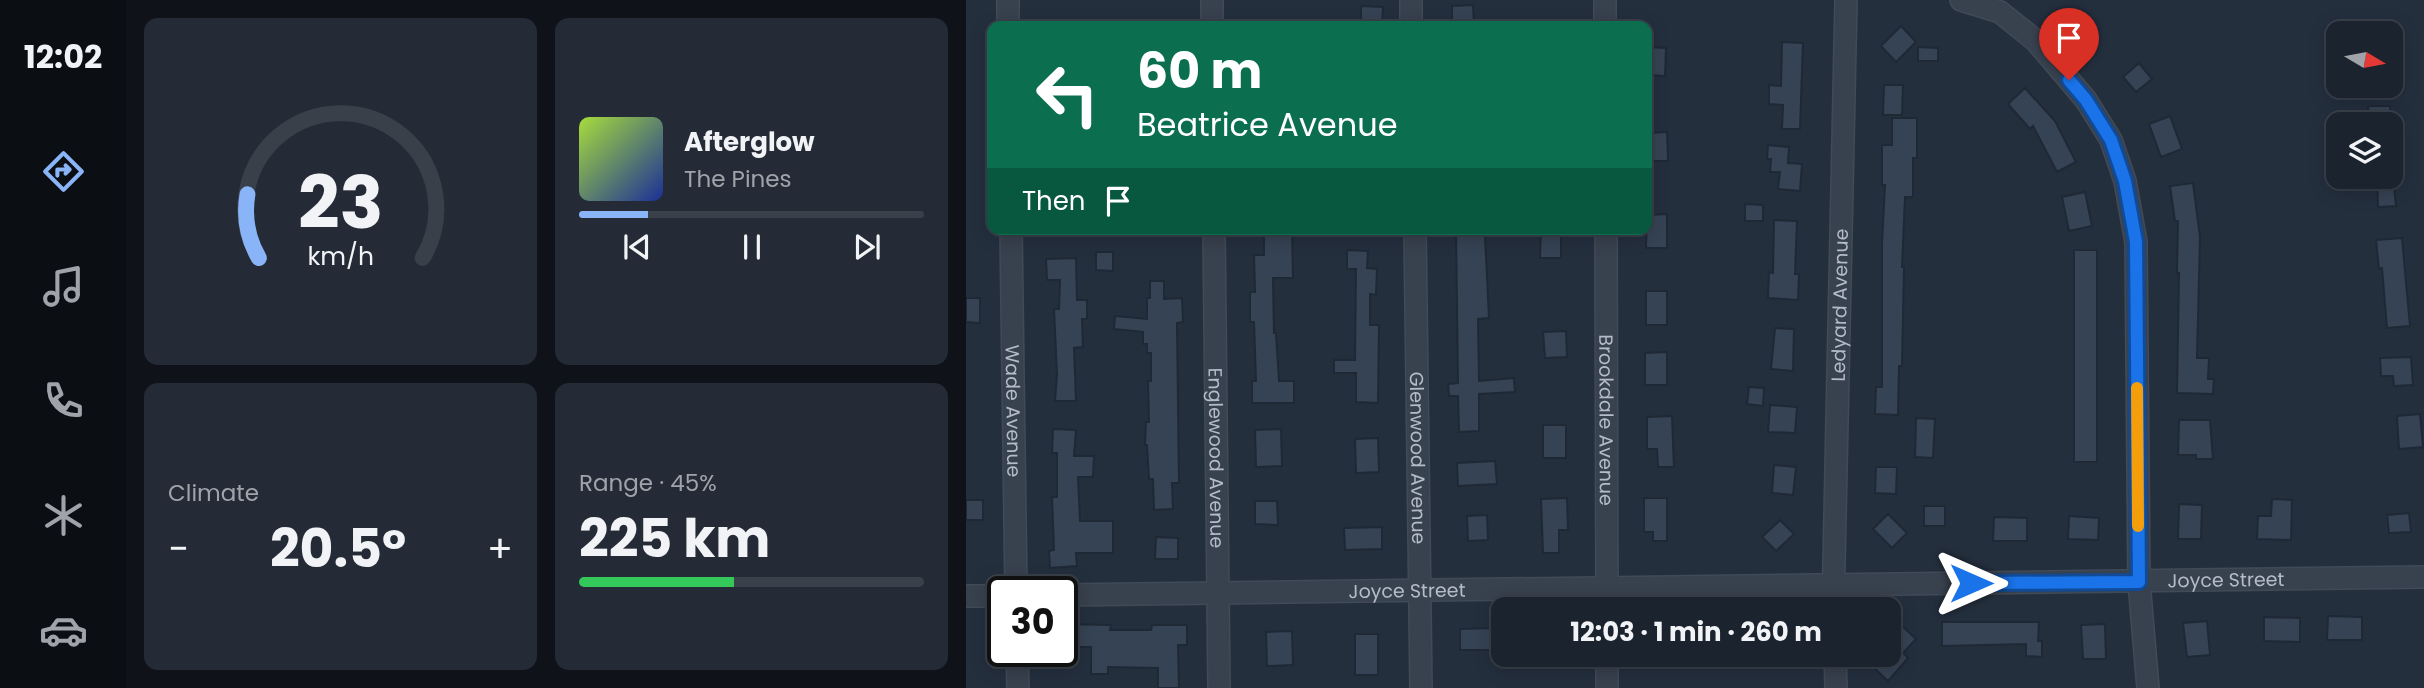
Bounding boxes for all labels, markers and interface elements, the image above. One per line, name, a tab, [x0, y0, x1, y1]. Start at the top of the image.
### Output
pin	[2039, 8, 2099, 80]
icon: arrive	[2050, 19, 2088, 57]
north arrow	[2326, 21, 2403, 98]
map controls	[2326, 21, 2403, 189]
text: 12:02	[24, 34, 102, 79]
text: 60 m	[1137, 37, 1262, 105]
icon: left	[1022, 49, 1113, 140]
text: Beatrice Avenue	[1137, 102, 1398, 147]
button: layers	[2326, 112, 2403, 189]
text: Afterglow	[684, 124, 815, 160]
icon: directions	[39, 147, 88, 196]
text: 23	[298, 152, 383, 253]
text: The Pines	[684, 163, 792, 195]
icon: arrive	[1099, 182, 1137, 220]
text: Then	[1022, 183, 1085, 219]
icon: previous	[618, 228, 656, 266]
icon: pause	[733, 228, 771, 266]
icon: next	[848, 228, 886, 266]
street label: Ledyard Avenue	[1824, 228, 1855, 382]
text: km/h	[307, 239, 374, 274]
icon: music	[39, 262, 88, 311]
street label: Brookdale Avenue	[1593, 334, 1620, 506]
street label: Wade Avenue	[999, 345, 1028, 477]
street label: Englewood Avenue	[1202, 368, 1231, 548]
street label: Glenwood Avenue	[1403, 371, 1433, 545]
icon: phone	[39, 376, 88, 425]
text: Range · 45%	[579, 467, 717, 499]
text: Climate	[168, 477, 259, 509]
icon: climate	[39, 491, 88, 540]
text: 225 km	[579, 502, 770, 575]
text: 20.5°	[270, 512, 406, 585]
text: −	[168, 522, 189, 575]
text: +	[487, 522, 513, 575]
position arrow	[1934, 546, 2008, 620]
street label: Joyce Street	[2167, 565, 2285, 594]
speed limit sign: 30	[987, 576, 1078, 667]
street label: Joyce Street	[1348, 576, 1466, 605]
icon: car	[39, 606, 88, 655]
text: 12:03 · 1 min · 260 m	[1570, 614, 1822, 650]

